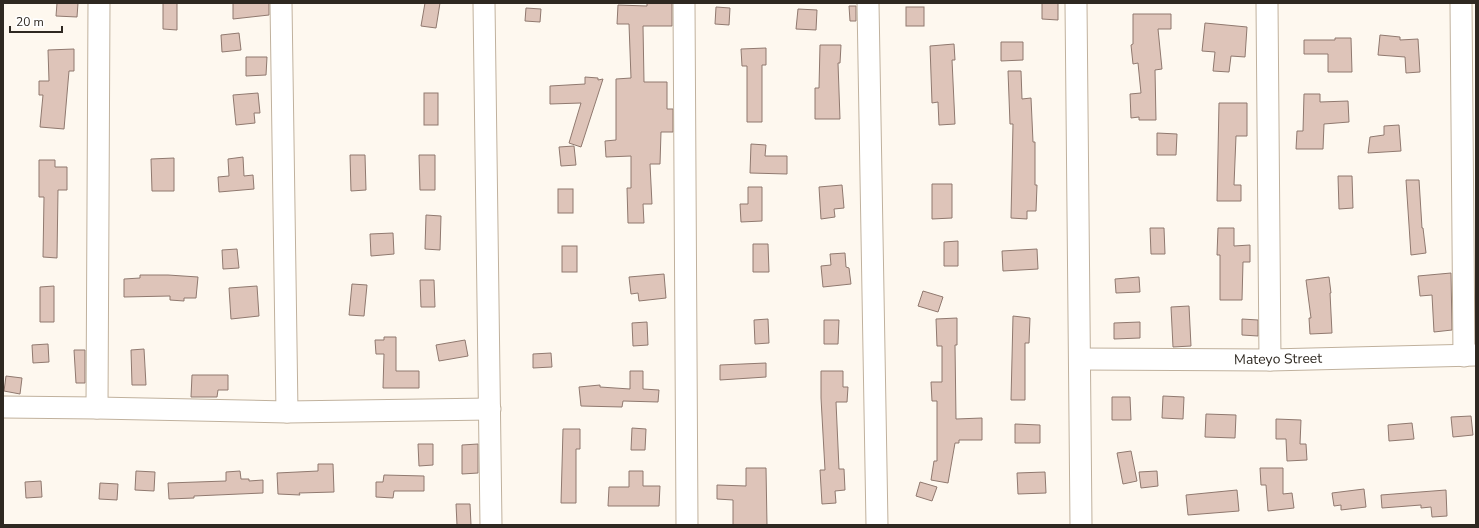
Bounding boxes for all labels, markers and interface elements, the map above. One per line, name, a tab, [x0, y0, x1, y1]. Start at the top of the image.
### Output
scale bar	[10, 8, 62, 34]
text: 20 m	[16, 14, 44, 30]
street label: Mateyo Street	[1234, 349, 1322, 369]

